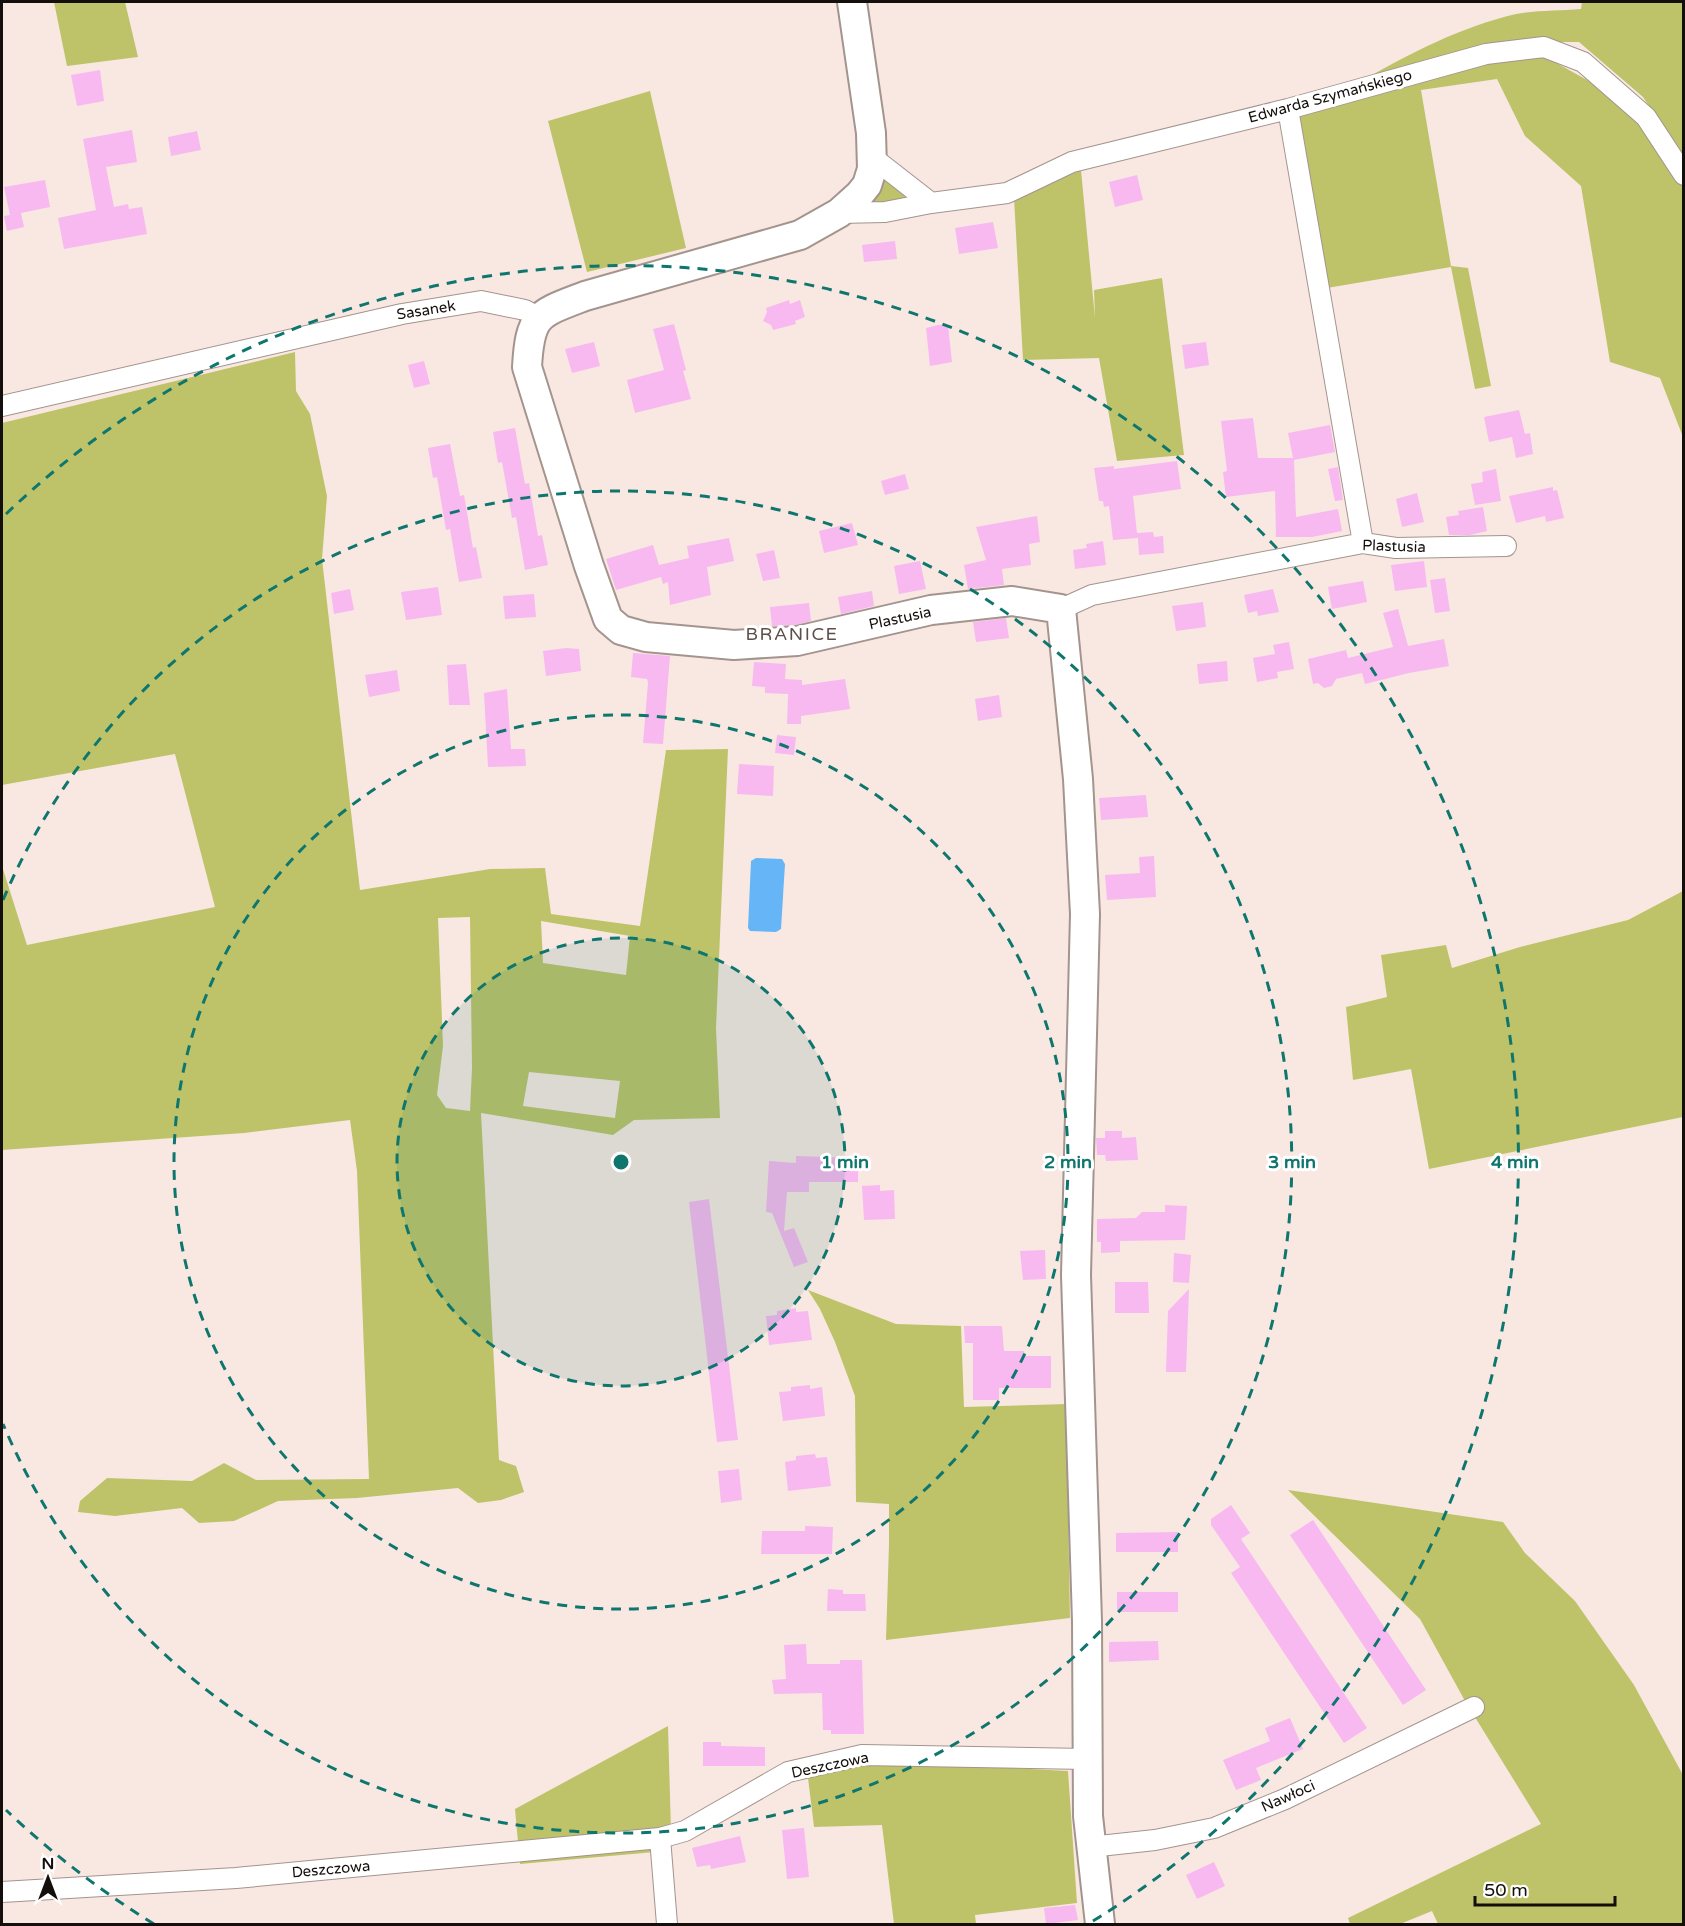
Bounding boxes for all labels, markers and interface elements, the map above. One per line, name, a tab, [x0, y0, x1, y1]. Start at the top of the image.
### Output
street label: Edwarda Szymańskiego	[1246, 65, 1414, 127]
street label: Sasanek	[395, 296, 457, 324]
street label: Plastusia	[1362, 536, 1426, 556]
street label: Plastusia	[867, 603, 933, 633]
district label: BRANICE	[746, 623, 838, 645]
text: 1 min	[821, 1151, 869, 1173]
text: 2 min	[1044, 1151, 1092, 1173]
text: 3 min	[1268, 1151, 1316, 1173]
text: 4 min	[1491, 1151, 1539, 1173]
centre of rings	[611, 1152, 631, 1172]
street label: Deszczowa	[790, 1748, 870, 1782]
street label: Nawłoci	[1258, 1776, 1318, 1816]
north arrow	[18, 1848, 78, 1908]
text: N	[42, 1854, 54, 1874]
street label: Deszczowa	[291, 1857, 371, 1881]
scale bar	[1475, 1869, 1614, 1907]
text: 50 m	[1484, 1879, 1528, 1901]

